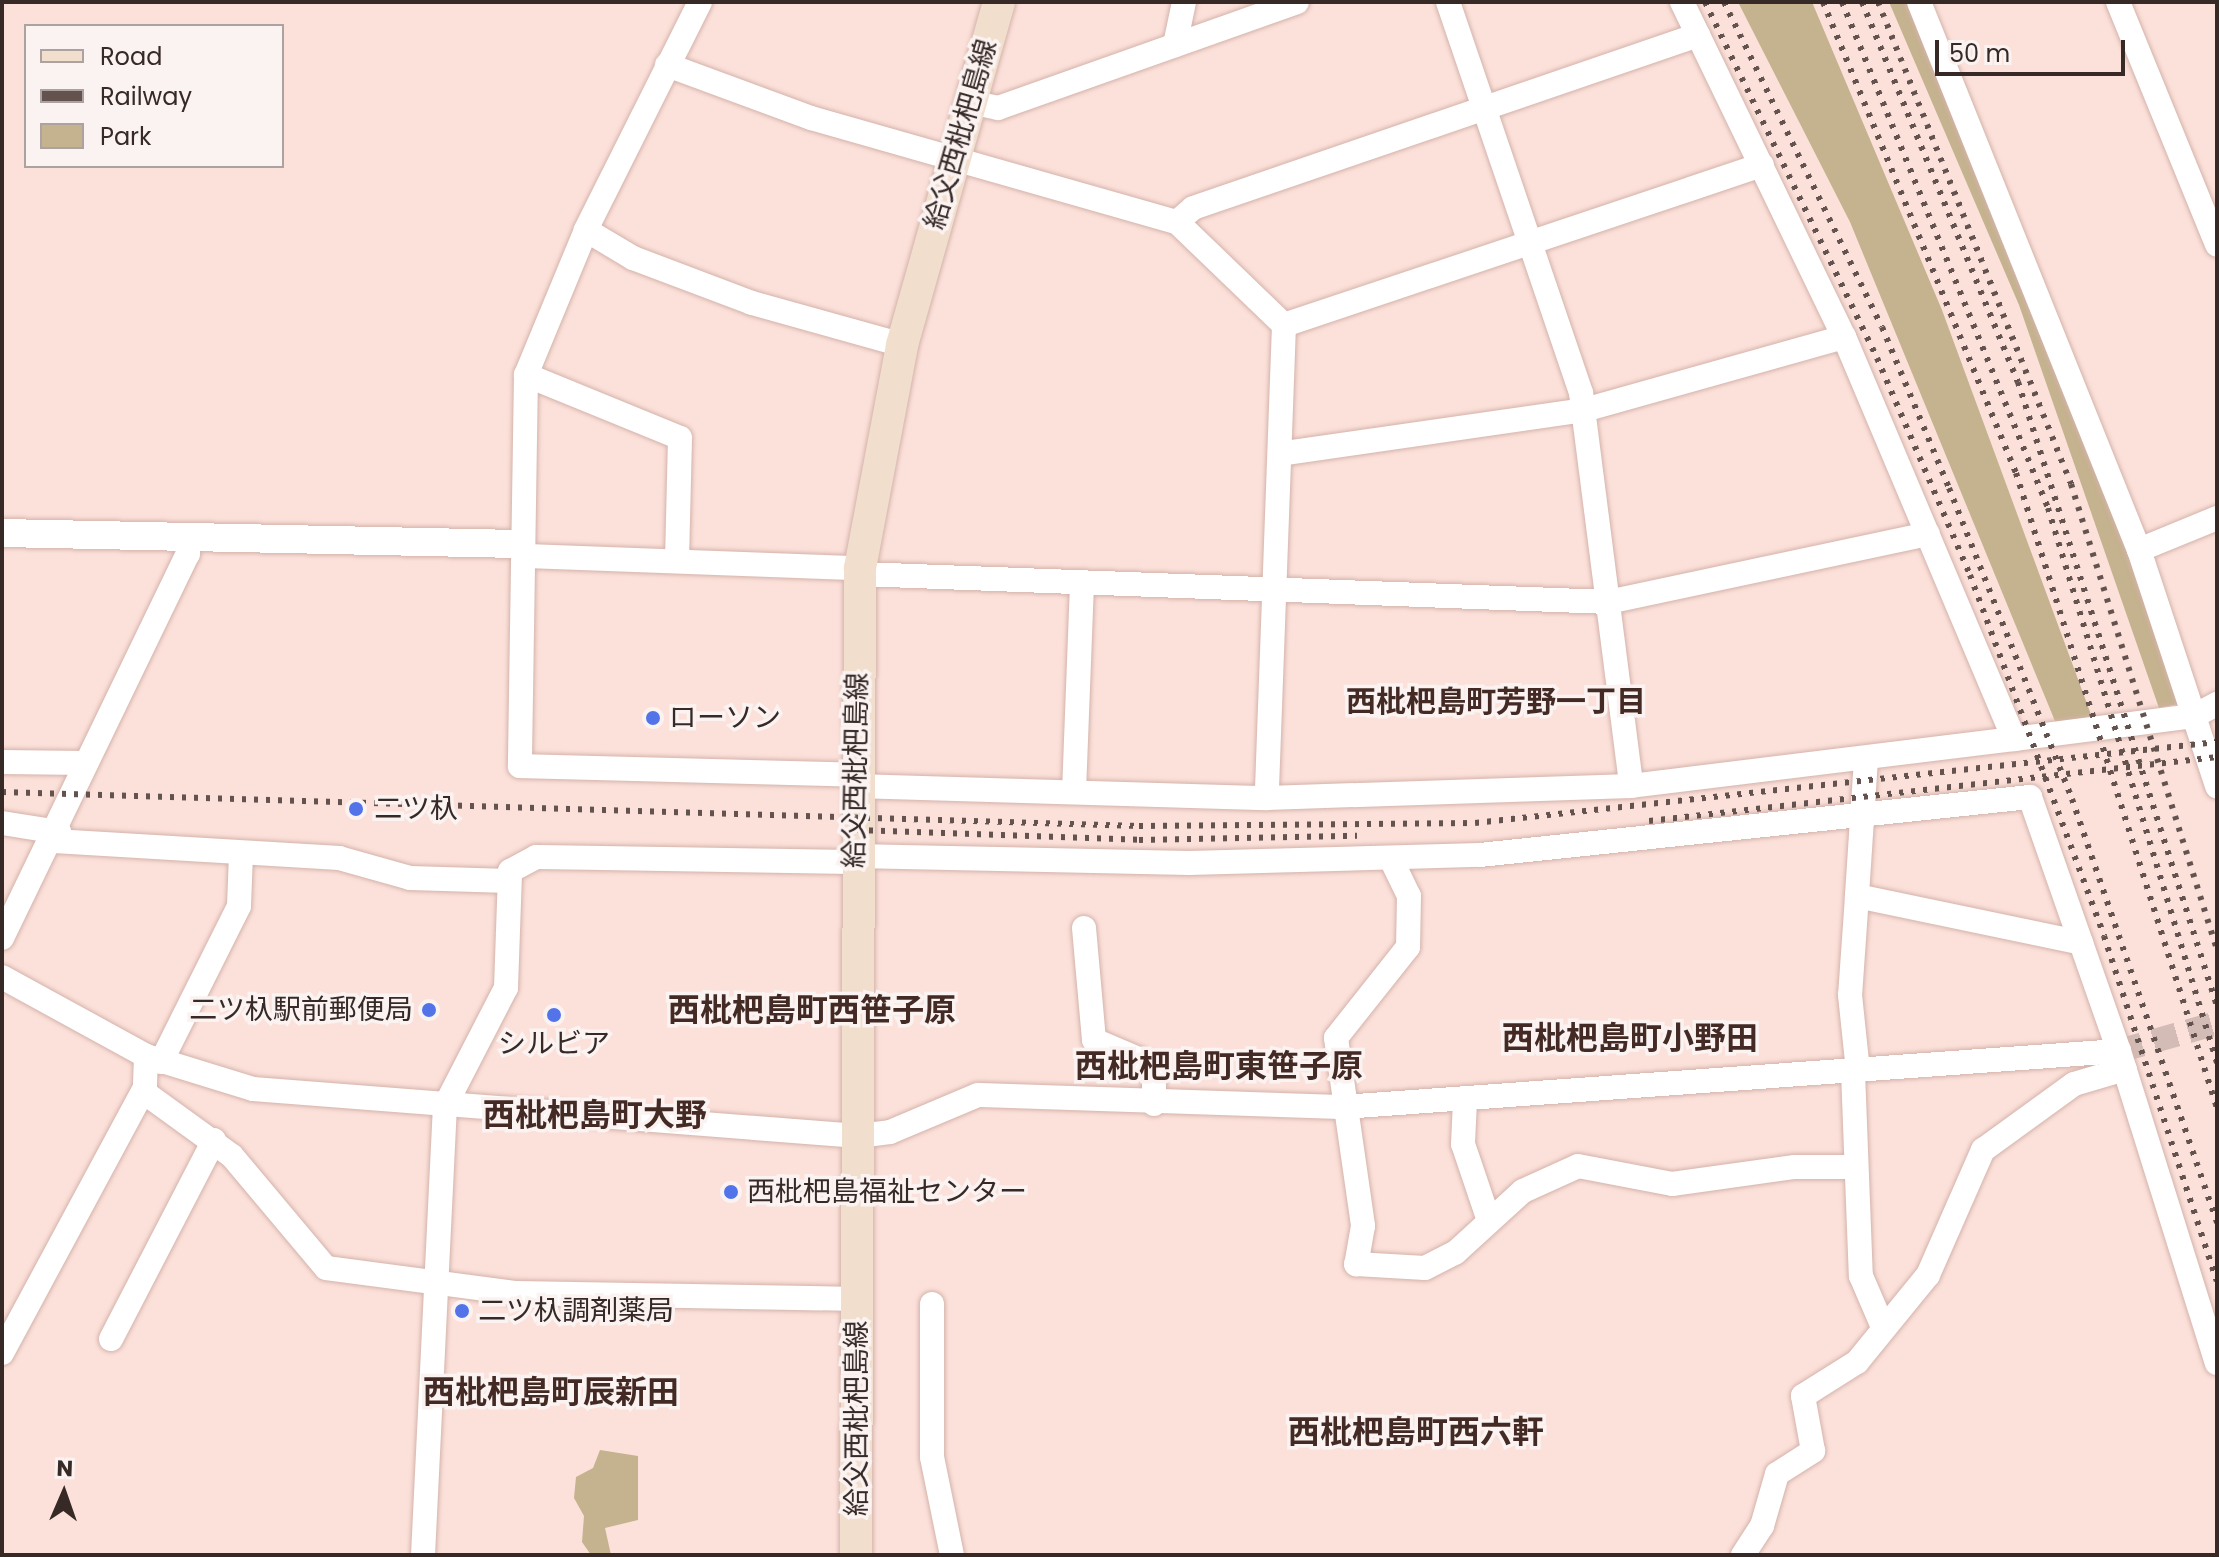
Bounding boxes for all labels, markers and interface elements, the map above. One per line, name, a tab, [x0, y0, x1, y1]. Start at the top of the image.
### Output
legend	[24, 24, 284, 168]
scale bar	[1939, 24, 2129, 74]
street label: 給父西枇杷島線	[918, 35, 1004, 233]
text: 50 m	[1949, 37, 2010, 70]
text: Road	[100, 40, 162, 73]
text: Railway	[100, 80, 192, 113]
text: Park	[100, 120, 151, 153]
street label: 給父西枇杷島線	[837, 672, 875, 868]
district label: 西枇杷島町芳野一丁目	[1346, 684, 1646, 720]
place label: ローソン	[669, 701, 781, 735]
marker: ローソン	[644, 709, 662, 727]
place label: 二ツ杁	[374, 792, 458, 826]
marker: 二ツ杁	[345, 798, 367, 820]
district label: 西枇杷島町西笹子原	[668, 991, 956, 1029]
place label: 二ツ杁駅前郵便局	[189, 993, 413, 1027]
marker: 二ツ杁駅前郵便局	[420, 1001, 438, 1019]
marker: シルビア	[545, 1006, 563, 1024]
district label: 西枇杷島町小野田	[1502, 1019, 1758, 1057]
place label: シルビア	[498, 1027, 610, 1061]
district label: 西枇杷島町東笹子原	[1075, 1047, 1363, 1085]
district label: 西枇杷島町大野	[483, 1096, 707, 1134]
place label: 西枇杷島福祉センター	[747, 1175, 1027, 1209]
marker: 西枇杷島福祉センター	[722, 1183, 740, 1201]
place label: 二ツ杁調剤薬局	[478, 1294, 674, 1328]
marker: 二ツ杁調剤薬局	[453, 1302, 471, 1320]
street label: 給父西枇杷島線	[840, 1320, 874, 1516]
district label: 西枇杷島町辰新田	[423, 1373, 679, 1411]
district label: 西枇杷島町西六軒	[1288, 1413, 1544, 1451]
north arrow	[24, 1453, 104, 1533]
text: N	[56, 1453, 74, 1484]

